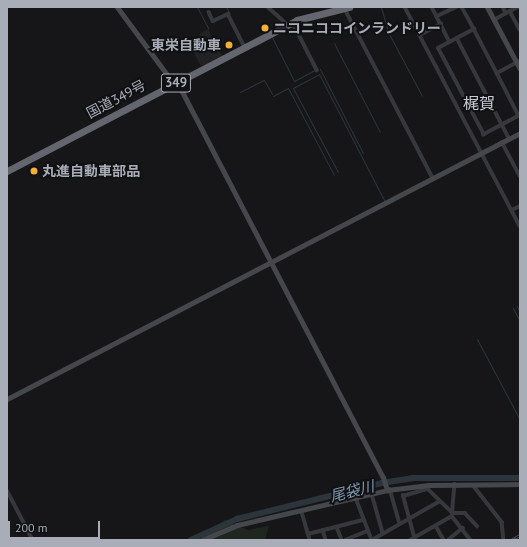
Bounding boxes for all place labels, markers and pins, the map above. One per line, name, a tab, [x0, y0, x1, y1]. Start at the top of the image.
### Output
place label: ニコニココインランドリー	[273, 20, 441, 36]
marker: ニコニココインランドリー	[260, 23, 270, 33]
place label: 東栄自動車	[151, 37, 221, 53]
marker: 東栄自動車	[224, 40, 234, 50]
place label: 丸進自動車部品	[42, 163, 140, 179]
marker: 丸進自動車部品	[29, 166, 39, 176]

